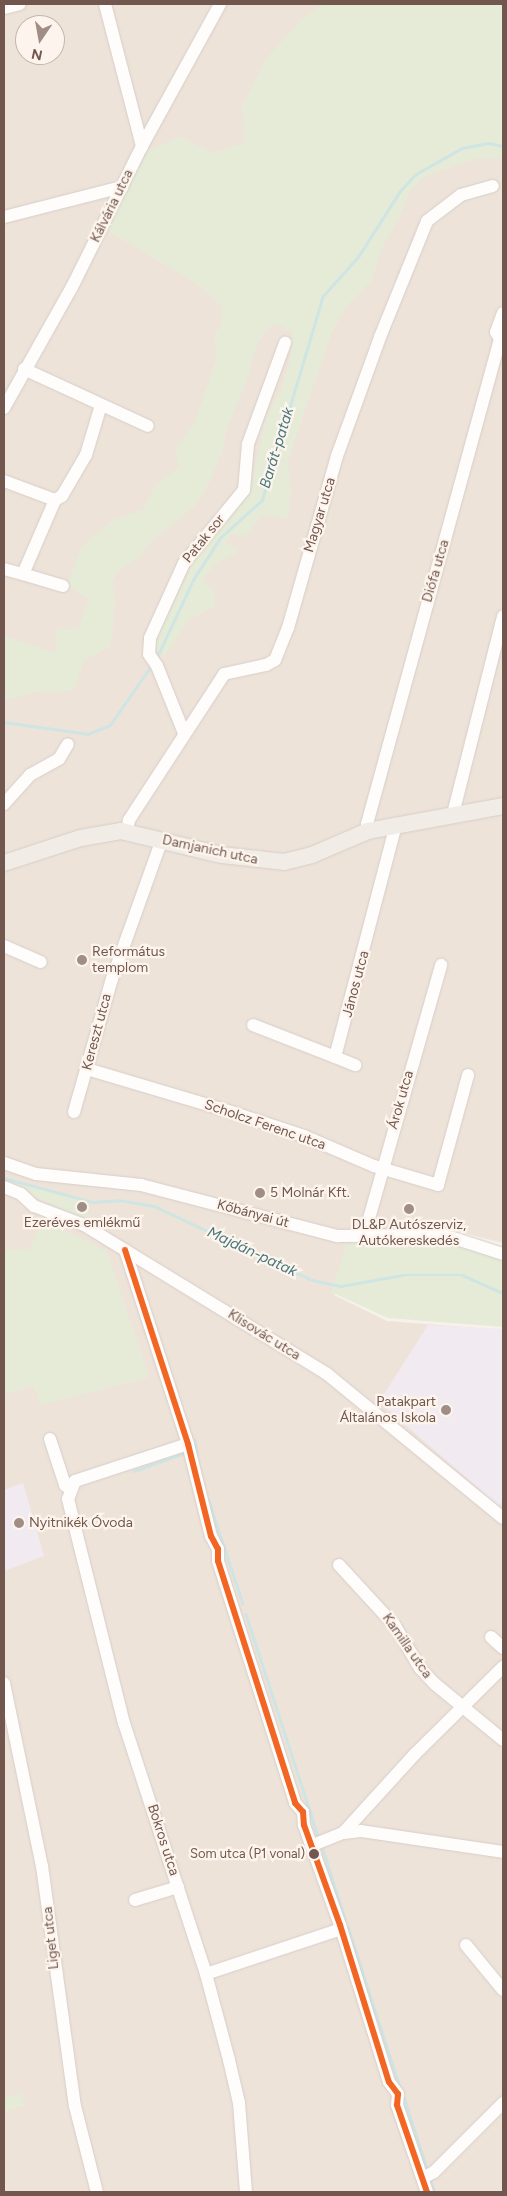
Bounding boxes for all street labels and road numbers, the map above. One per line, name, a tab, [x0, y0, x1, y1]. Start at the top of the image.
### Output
street label: Kálvária utca	[87, 167, 137, 245]
street label: Magyar utca	[301, 475, 339, 555]
street label: Patak sor	[179, 512, 229, 566]
street label: Diófa utca	[419, 538, 453, 604]
street label: Damjanich utca	[161, 832, 259, 868]
street label: János utca	[339, 949, 373, 1019]
street label: Kereszt utca	[79, 992, 115, 1072]
street label: Árok utca	[385, 1069, 417, 1131]
street label: Scholcz Ferenc utca	[202, 1096, 328, 1154]
street label: Kőbányai út	[215, 1196, 291, 1232]
street label: Klisovác utca	[225, 1306, 303, 1364]
street label: Kamilla utca	[379, 1610, 435, 1682]
street label: Bokros utca	[144, 1802, 182, 1878]
street label: Liget utca	[39, 1906, 63, 1970]

